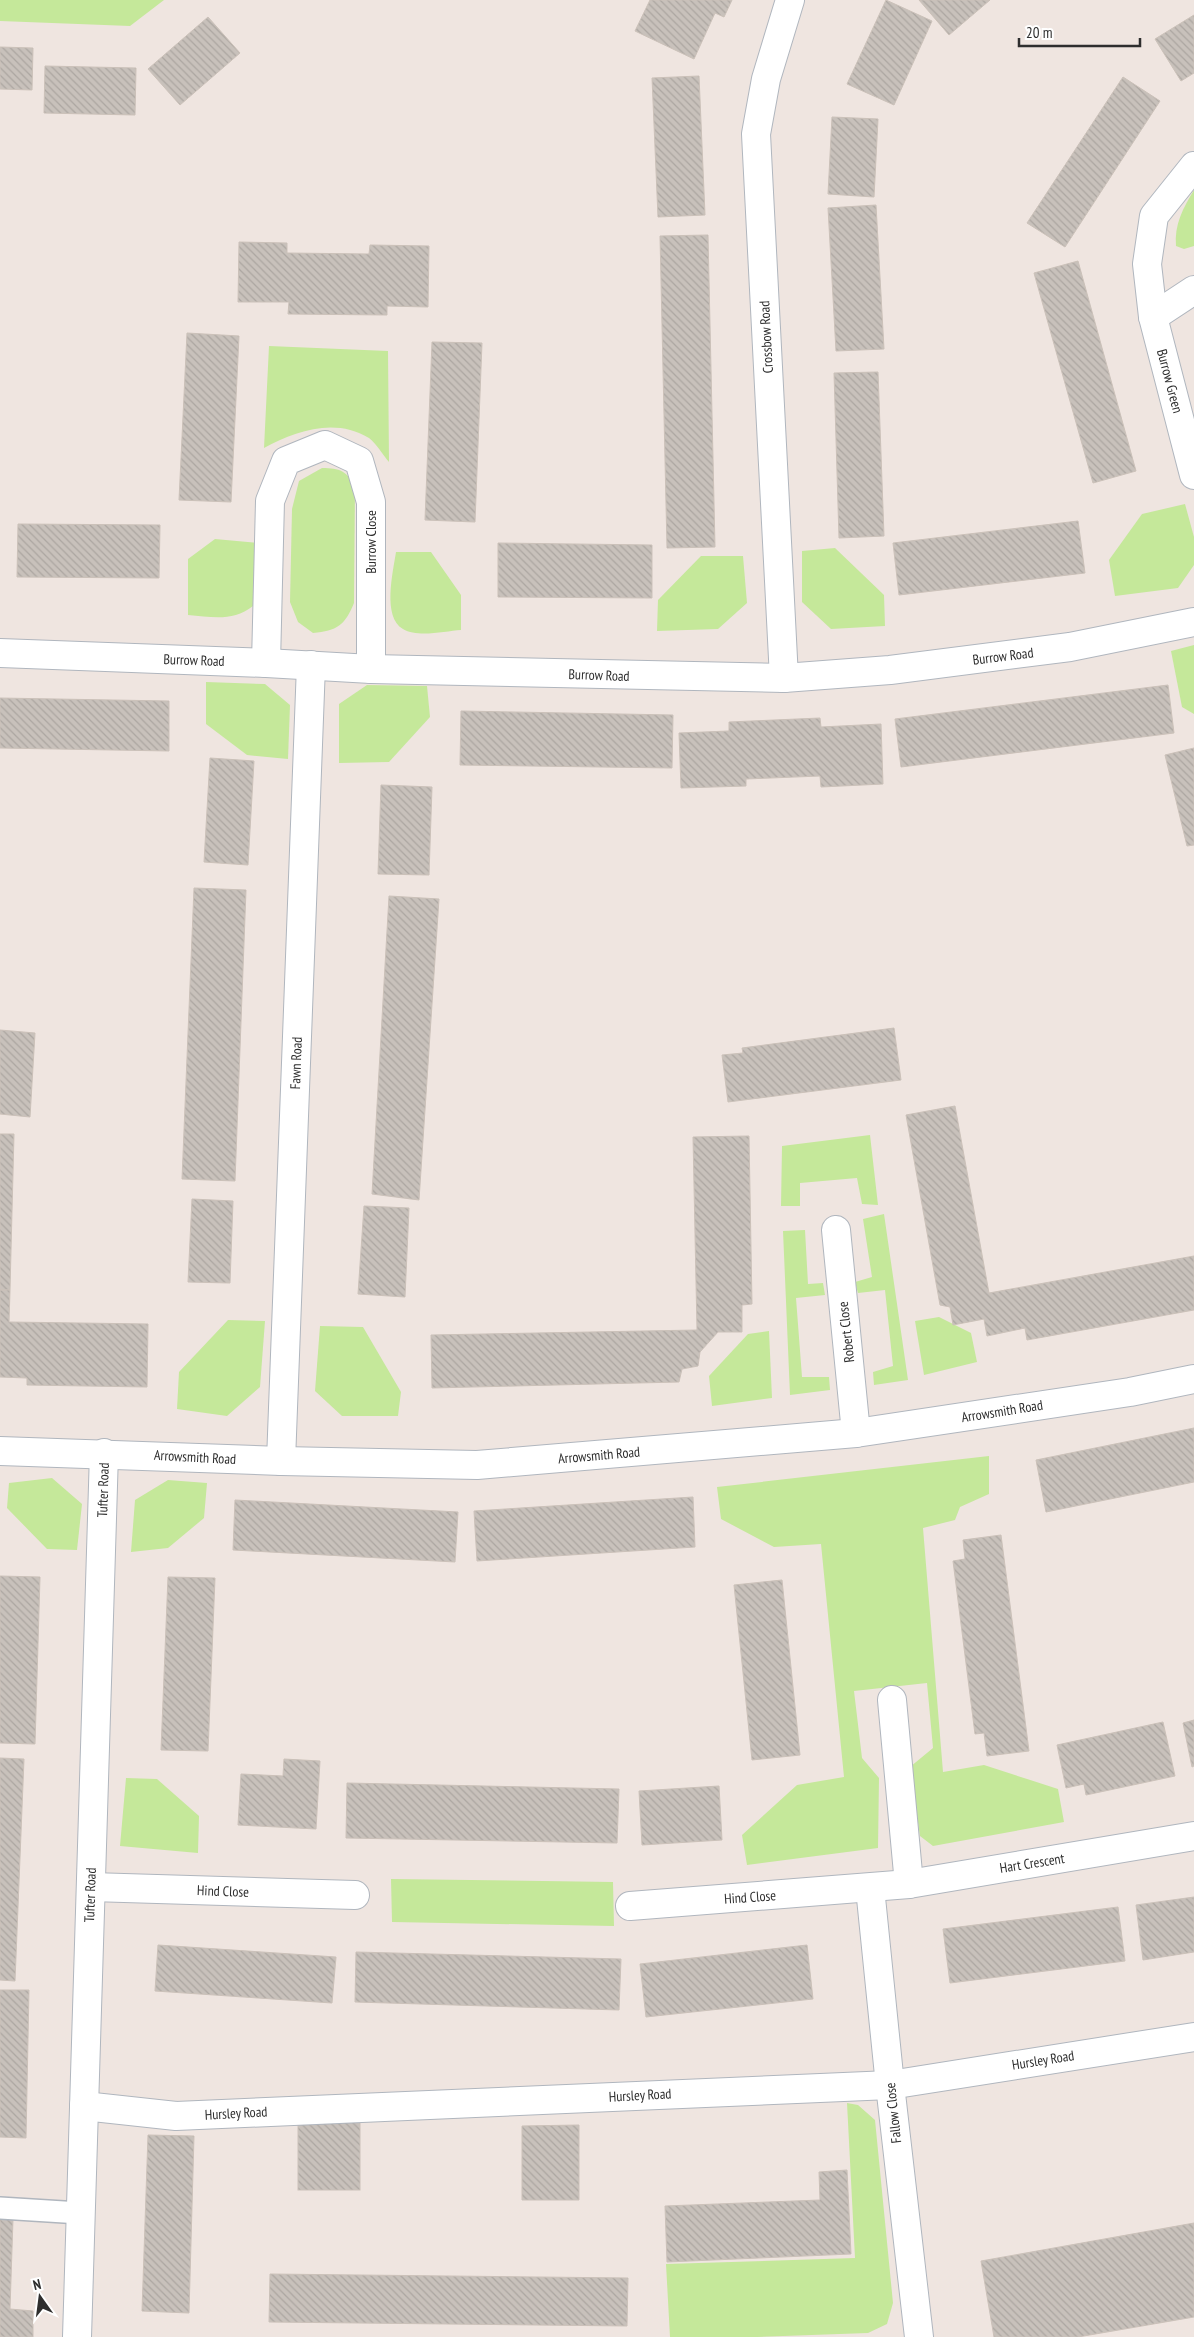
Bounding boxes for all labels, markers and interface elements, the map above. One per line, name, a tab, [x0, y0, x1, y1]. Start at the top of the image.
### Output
scale bar	[1019, 15, 1140, 47]
text: 20 m	[1026, 23, 1052, 42]
street label: Crossbow Road	[755, 300, 777, 374]
street label: Burrow Green	[1153, 347, 1187, 415]
street label: Burrow Close	[362, 510, 380, 574]
street label: Burrow Road	[972, 643, 1034, 669]
street label: Burrow Road	[163, 650, 225, 670]
street label: Burrow Road	[568, 665, 630, 685]
street label: Fawn Road	[286, 1036, 306, 1090]
street label: Robert Close	[834, 1300, 858, 1363]
street label: Arrowsmith Road	[960, 1396, 1044, 1426]
street label: Arrowsmith Road	[557, 1442, 641, 1468]
street label: Arrowsmith Road	[153, 1446, 237, 1468]
street label: Tufter Road	[93, 1462, 113, 1518]
street label: Hart Crescent	[998, 1849, 1066, 1877]
street label: Tufter Road	[80, 1867, 100, 1923]
street label: Hind Close	[197, 1881, 249, 1901]
street label: Hind Close	[723, 1886, 777, 1908]
street label: Hursley Road	[1011, 2046, 1075, 2074]
street label: Fallow Close	[881, 2081, 905, 2144]
street label: Hursley Road	[608, 2084, 672, 2106]
street label: Hursley Road	[204, 2102, 268, 2124]
north arrow	[15, 2272, 65, 2322]
text: N	[31, 2275, 43, 2294]

